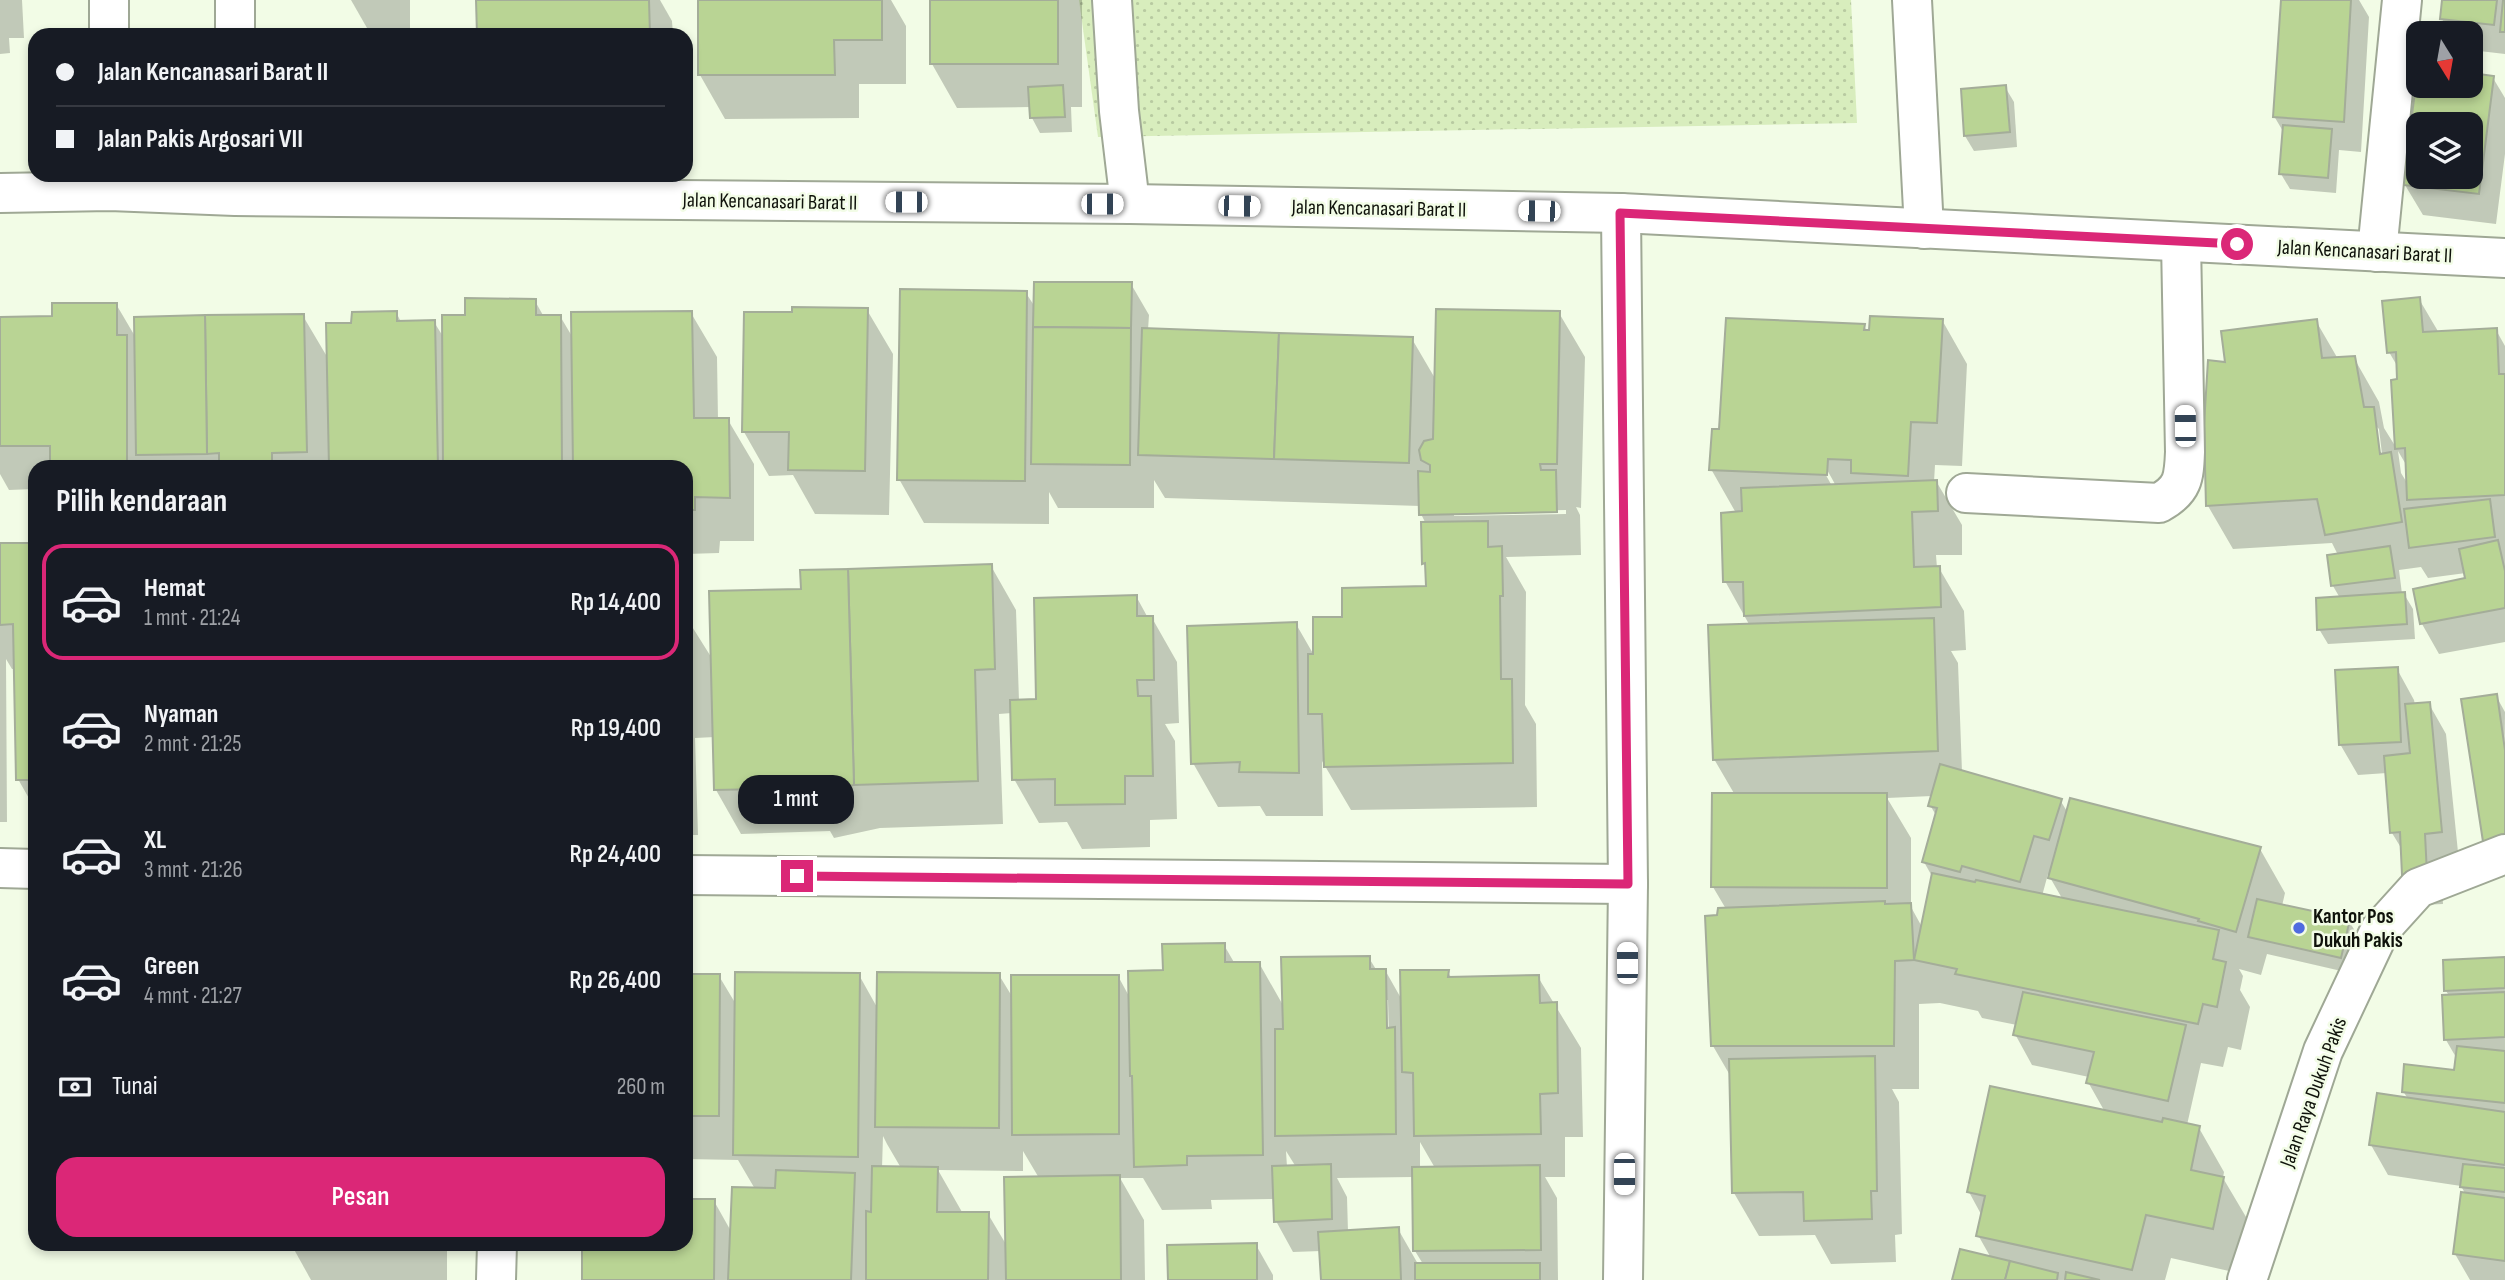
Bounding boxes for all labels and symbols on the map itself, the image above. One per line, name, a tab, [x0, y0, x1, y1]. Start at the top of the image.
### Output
north arrow	[2406, 21, 2483, 98]
street label: Jalan Kencanasari Barat II	[681, 187, 858, 216]
car	[886, 192, 928, 213]
car	[1082, 194, 1124, 215]
street label: Jalan Kencanasari Barat II	[1290, 194, 1467, 223]
car	[1218, 195, 1261, 217]
car	[1518, 200, 1561, 222]
route start	[2221, 228, 2253, 260]
street label: Jalan Kencanasari Barat II	[2276, 234, 2453, 269]
car	[2175, 405, 2196, 447]
callout: 1 mnt	[739, 774, 855, 824]
route end	[781, 860, 813, 892]
place label: Kantor Pos Dukuh Pakis	[2313, 904, 2403, 953]
marker: Kantor Pos Dukuh Pakis	[2291, 920, 2307, 936]
car	[1617, 942, 1638, 984]
street label: Jalan Raya Dukuh Pakis	[2274, 1014, 2352, 1171]
car	[1614, 1153, 1635, 1195]

